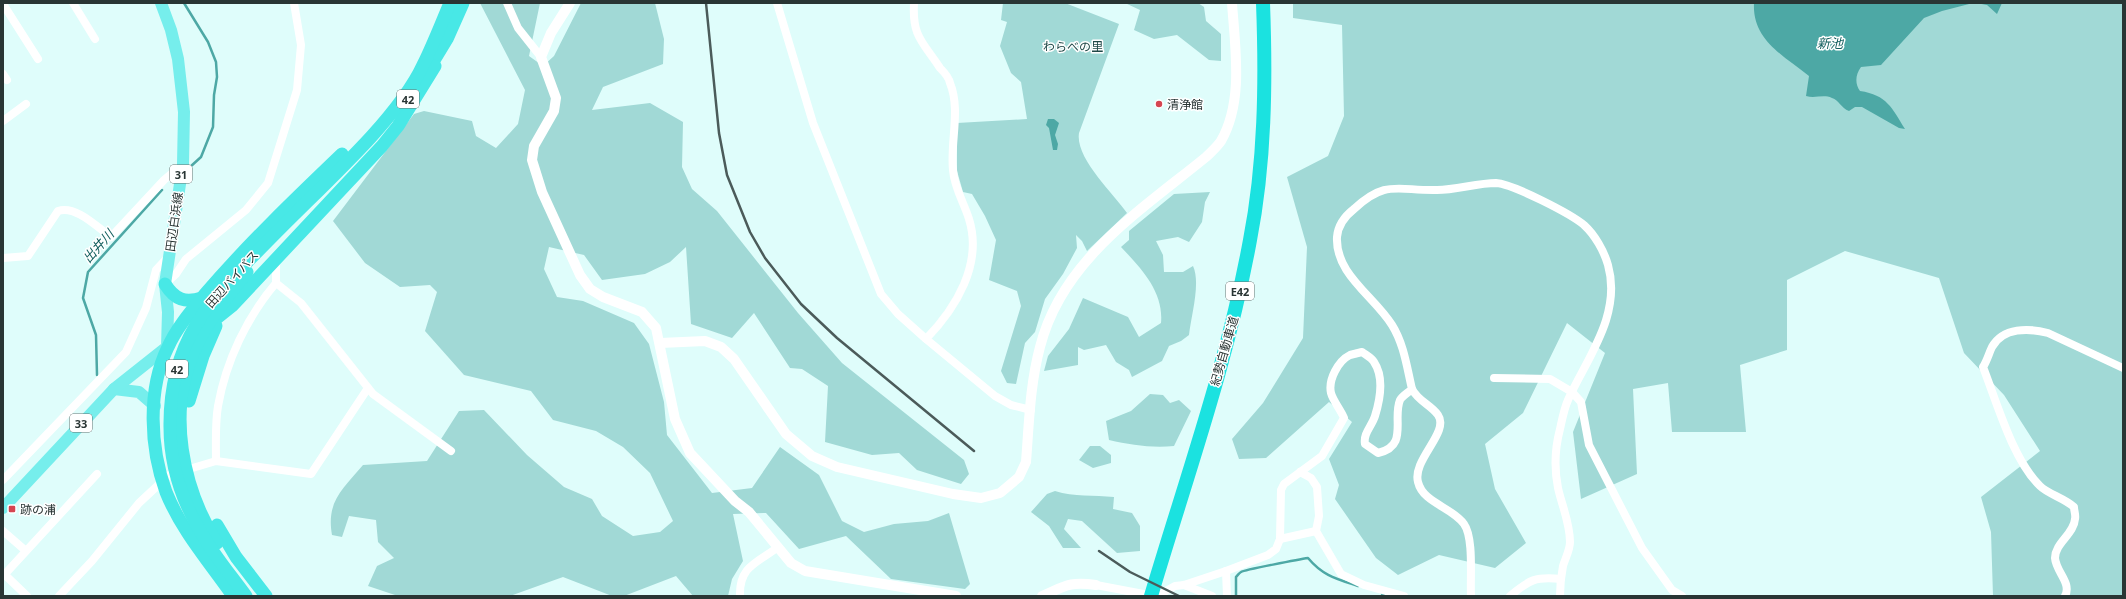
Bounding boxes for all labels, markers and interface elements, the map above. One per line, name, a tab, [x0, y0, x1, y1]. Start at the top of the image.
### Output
water label: 新池	[1817, 34, 1845, 52]
park label: わらべの里	[1043, 38, 1103, 55]
road number: 42	[397, 90, 419, 108]
place label: 清浄館	[1167, 96, 1203, 113]
marker: 清浄館	[1154, 99, 1164, 109]
road number: 31	[170, 165, 192, 183]
street label: 田辺白浜線	[161, 191, 187, 253]
water label: 出井川	[78, 224, 119, 267]
street label: 田辺バイパス	[202, 247, 262, 311]
road number: E42	[1226, 282, 1254, 300]
street label: 紀勢自動車道	[1206, 314, 1242, 388]
road number: 42	[166, 360, 188, 378]
road number: 33	[70, 414, 92, 432]
place label: 跡の浦	[20, 501, 56, 518]
marker: 跡の浦	[7, 504, 17, 514]

